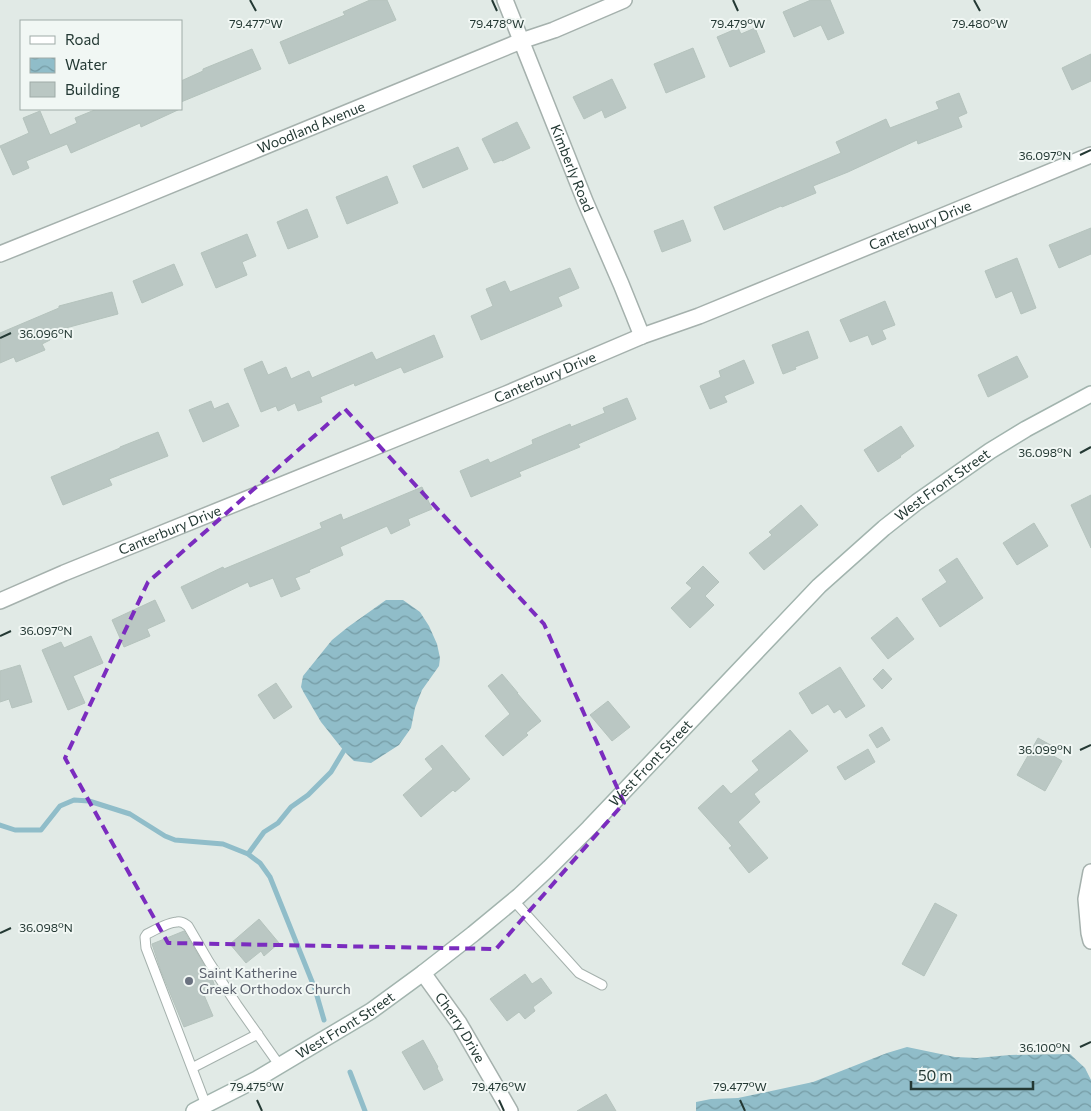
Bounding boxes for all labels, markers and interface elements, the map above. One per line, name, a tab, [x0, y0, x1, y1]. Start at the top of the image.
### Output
text: 79.477°W	[229, 16, 283, 30]
text: 79.478°W	[470, 16, 524, 30]
text: 79.479°W	[711, 16, 765, 30]
text: 79.480°W	[952, 16, 1008, 30]
legend	[20, 20, 182, 110]
text: Road	[65, 30, 100, 48]
text: Water	[65, 55, 107, 73]
text: Building	[65, 80, 120, 98]
street label: Woodland Avenue	[255, 97, 367, 156]
street label: Kimberly Road	[547, 122, 598, 214]
text: 36.097°N	[1019, 148, 1071, 162]
street label: Canterbury Drive	[866, 196, 974, 253]
text: 36.096°N	[19, 326, 73, 340]
street label: Canterbury Drive	[491, 348, 598, 406]
street label: West Front Street	[891, 445, 993, 524]
text: 36.098°N	[1018, 445, 1072, 459]
street label: Canterbury Drive	[116, 501, 223, 558]
text: 36.097°N	[20, 623, 72, 637]
street label: West Front Street	[605, 716, 696, 810]
text: 36.099°N	[1018, 742, 1072, 756]
text: 36.098°N	[19, 920, 73, 934]
place label: Saint Katherine Greek Orthodox Church	[199, 964, 351, 997]
marker: Saint Katherine Greek Orthodox Church	[183, 975, 195, 987]
street label: West Front Street	[293, 988, 398, 1062]
street label: Cherry Drive	[432, 989, 489, 1065]
text: 36.100°N	[1019, 1040, 1071, 1054]
scale bar	[911, 1058, 1034, 1090]
text: 50 m	[918, 1066, 952, 1084]
text: 79.475°W	[230, 1079, 284, 1093]
text: 79.476°W	[472, 1079, 526, 1093]
text: 79.477°W	[713, 1079, 767, 1093]

